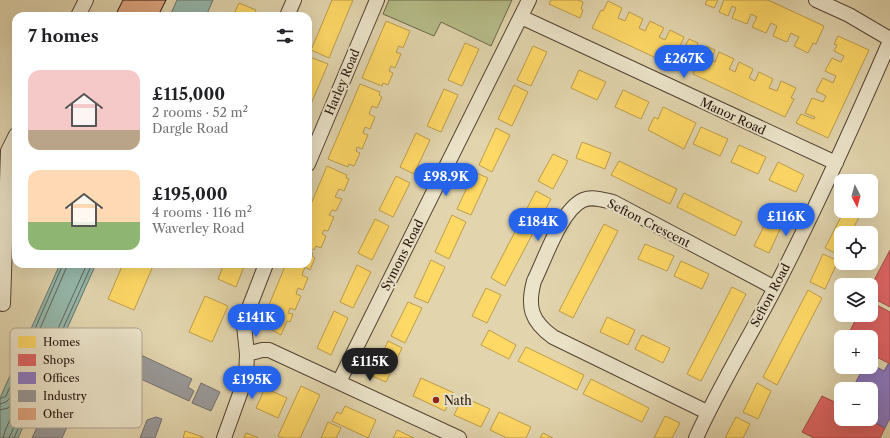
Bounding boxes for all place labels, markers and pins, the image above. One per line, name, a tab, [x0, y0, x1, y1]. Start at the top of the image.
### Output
pin: £267K	[656, 45, 712, 79]
pin: £98.9K	[413, 163, 479, 197]
pin: £116K	[758, 203, 814, 237]
pin: £184K	[510, 208, 566, 242]
pin: £141K	[228, 304, 284, 338]
pin: £115K	[342, 348, 398, 382]
pin: £195K	[224, 366, 280, 400]
place label: Nath	[444, 393, 472, 408]
marker: Nath	[431, 395, 441, 405]

